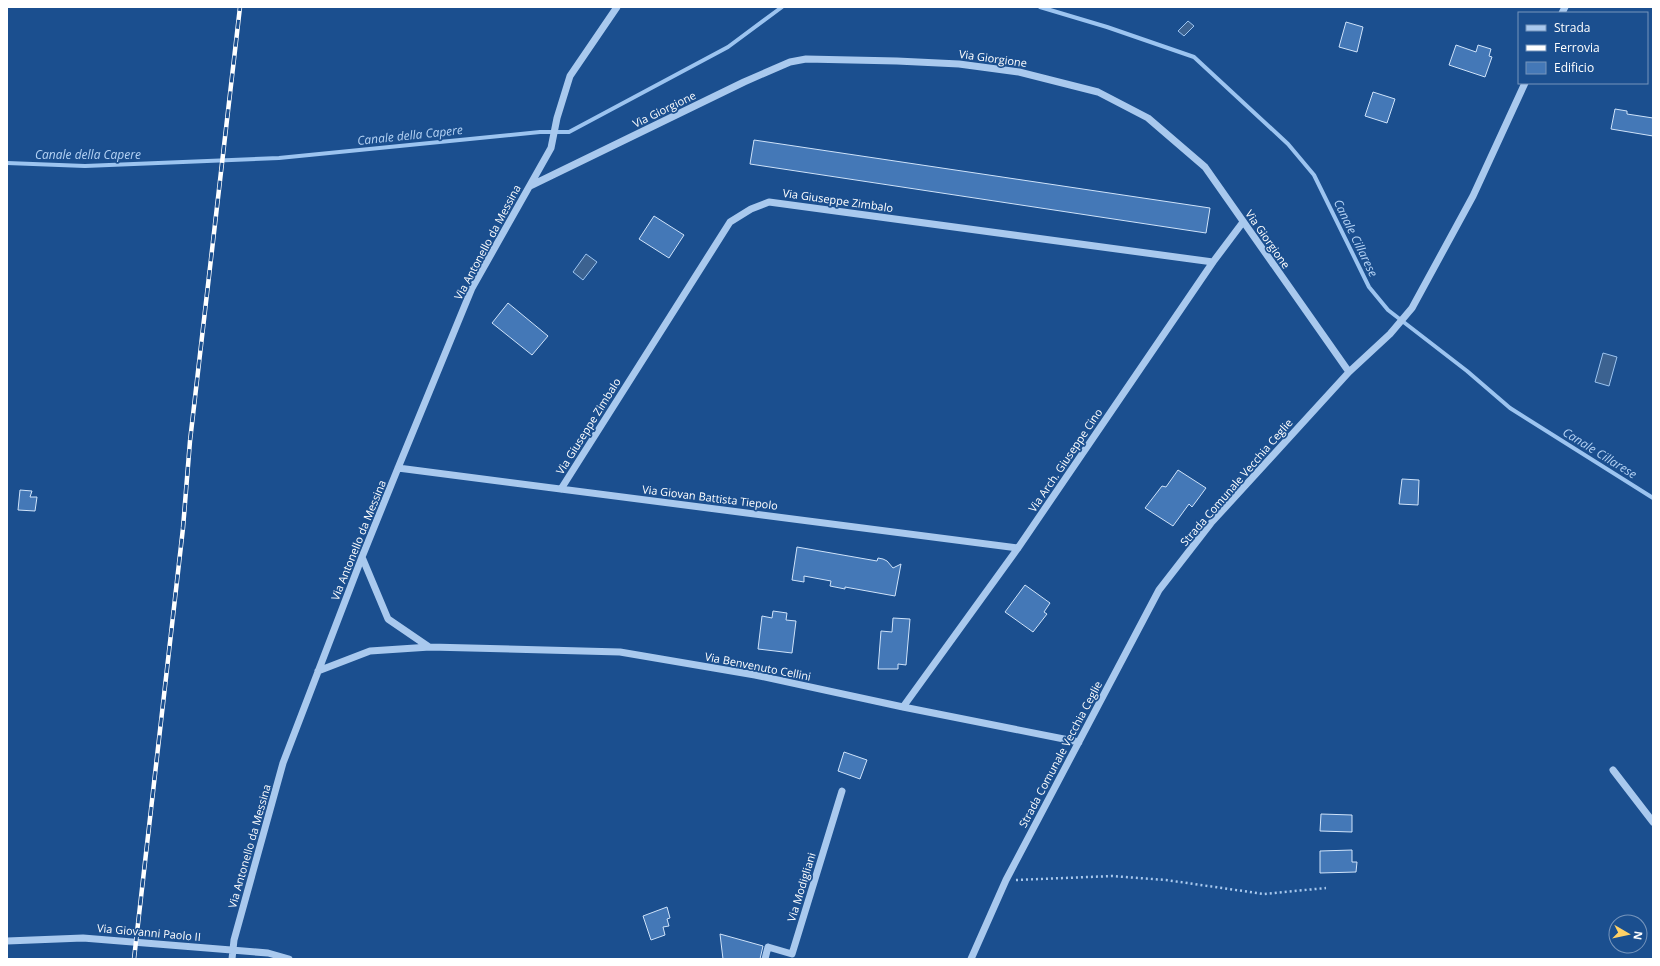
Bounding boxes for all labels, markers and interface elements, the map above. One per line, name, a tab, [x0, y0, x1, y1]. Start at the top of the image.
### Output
legend	[1518, 12, 1648, 84]
text: Strada	[1554, 19, 1590, 36]
text: Ferrovia	[1554, 39, 1600, 56]
street label: Via Giorgione	[958, 46, 1028, 70]
text: Edificio	[1554, 59, 1594, 76]
street label: Via Giorgione	[630, 87, 698, 131]
water label: Canale della Capere	[356, 121, 464, 149]
water label: Canale della Capere	[35, 146, 141, 163]
street label: Via Antonello da Messina	[450, 182, 524, 302]
street label: Via Giuseppe Zimbalo	[782, 185, 894, 215]
water label: Canale Cillarese	[1330, 196, 1382, 280]
street label: Via Giorgione	[1242, 207, 1294, 271]
street label: Via Giuseppe Zimbalo	[552, 375, 624, 477]
street label: Via Arch. Giuseppe Cino	[1025, 405, 1106, 515]
street label: Strada Comunale Vecchia Ceglie	[1177, 415, 1295, 549]
water label: Canale Cillarese	[1560, 423, 1640, 483]
street label: Via Antonello da Messina	[327, 478, 389, 602]
street label: Via Giovan Battista Tiepolo	[641, 481, 779, 513]
street label: Via Benvenuto Cellini	[704, 648, 812, 684]
street label: Strada Comunale Vecchia Ceglie	[1015, 678, 1105, 830]
street label: Via Antonello da Messina	[224, 782, 274, 910]
street label: Via Modigliani	[783, 851, 819, 923]
north arrow	[1608, 914, 1648, 954]
street label: Via Giovanni Paolo II	[96, 920, 202, 944]
text: N	[1630, 930, 1646, 941]

